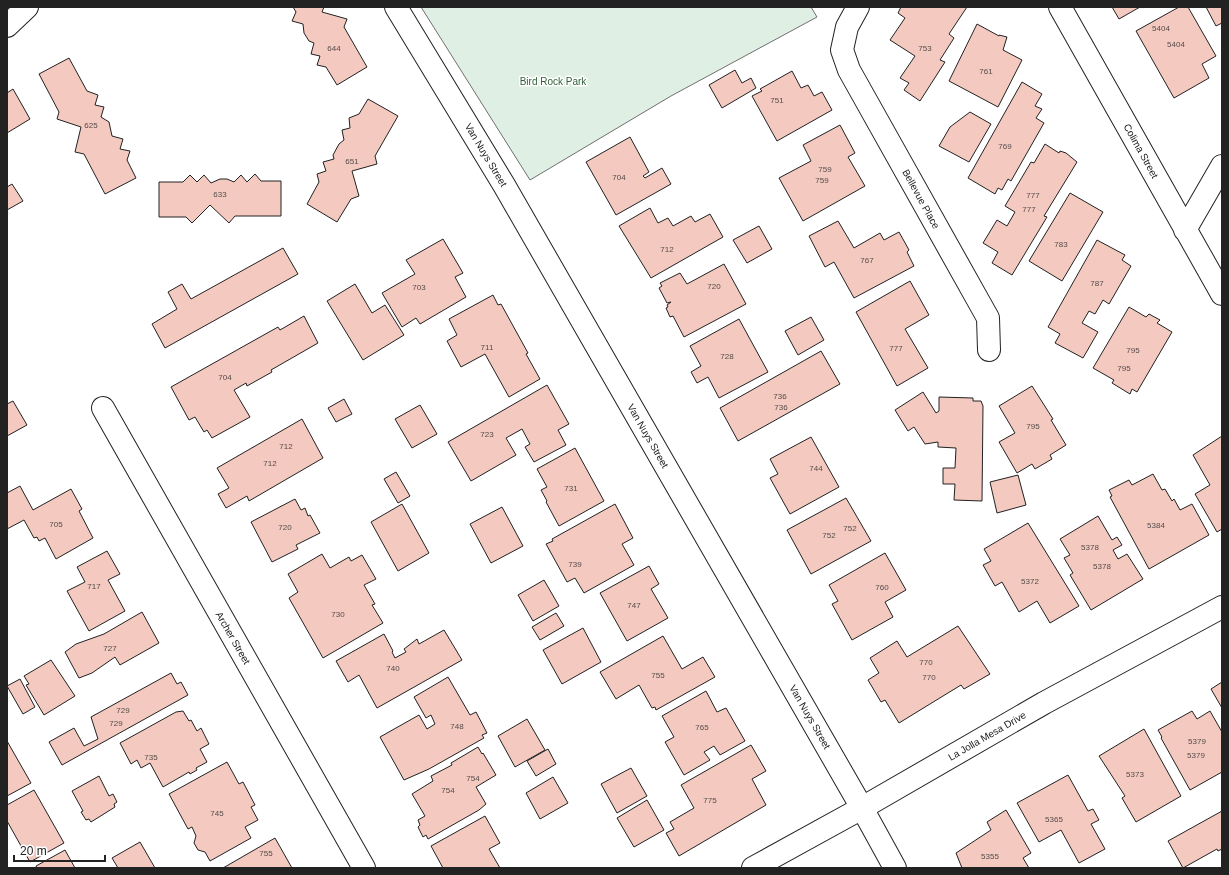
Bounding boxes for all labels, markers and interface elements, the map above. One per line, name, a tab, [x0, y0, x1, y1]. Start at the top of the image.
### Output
house number: 5404	[1152, 24, 1170, 33]
house number: 5404	[1167, 40, 1185, 49]
house number: 644	[327, 44, 341, 53]
house number: 753	[918, 44, 932, 53]
house number: 761	[979, 67, 993, 76]
park label: Bird Rock Park	[520, 76, 587, 87]
house number: 751	[770, 96, 784, 105]
house number: 625	[84, 121, 98, 130]
street label: Van Nuys Street	[463, 121, 509, 189]
street label: Colima Street	[1122, 122, 1161, 180]
house number: 769	[998, 142, 1012, 151]
house number: 651	[345, 157, 359, 166]
house number: 759	[818, 165, 832, 174]
street label: Bellevue Place	[900, 167, 942, 231]
house number: 704	[612, 173, 626, 182]
house number: 759	[815, 176, 829, 185]
house number: 633	[213, 190, 227, 199]
house number: 777	[1026, 191, 1040, 200]
house number: 777	[1022, 205, 1036, 214]
house number: 783	[1054, 240, 1068, 249]
house number: 712	[660, 245, 674, 254]
house number: 767	[860, 256, 874, 265]
house number: 787	[1090, 279, 1104, 288]
house number: 720	[707, 282, 721, 291]
house number: 703	[412, 283, 426, 292]
house number: 711	[481, 343, 494, 352]
house number: 777	[889, 344, 903, 353]
house number: 795	[1126, 346, 1140, 355]
house number: 728	[720, 352, 734, 361]
house number: 795	[1117, 364, 1131, 373]
house number: 704	[218, 373, 232, 382]
house number: 736	[773, 392, 787, 401]
street label: Van Nuys Street	[625, 402, 671, 470]
house number: 736	[774, 403, 788, 412]
house number: 795	[1026, 422, 1040, 431]
house number: 723	[480, 430, 494, 439]
house number: 712	[279, 442, 293, 451]
house number: 712	[263, 459, 277, 468]
house number: 744	[809, 464, 823, 473]
house number: 731	[564, 484, 578, 493]
house number: 705	[49, 520, 63, 529]
house number: 5384	[1147, 521, 1165, 530]
house number: 720	[278, 523, 292, 532]
house number: 752	[843, 524, 857, 533]
house number: 752	[822, 531, 836, 540]
house number: 5378	[1081, 543, 1099, 552]
house number: 739	[568, 560, 582, 569]
house number: 5378	[1093, 562, 1111, 571]
house number: 5372	[1021, 577, 1039, 586]
house number: 717	[87, 582, 101, 591]
house number: 760	[875, 583, 889, 592]
house number: 747	[627, 601, 641, 610]
street label: Archer Street	[214, 610, 253, 666]
house number: 730	[331, 610, 345, 619]
house number: 727	[103, 644, 117, 653]
house number: 770	[919, 658, 933, 667]
house number: 740	[386, 664, 400, 673]
house number: 755	[651, 671, 665, 680]
house number: 770	[922, 673, 936, 682]
street label: Van Nuys Street	[787, 683, 833, 751]
house number: 729	[116, 706, 130, 715]
street label: La Jolla Mesa Drive	[946, 709, 1028, 763]
house number: 729	[109, 719, 123, 728]
house number: 748	[450, 722, 464, 731]
house number: 765	[695, 723, 709, 732]
house number: 5379	[1188, 737, 1206, 746]
house number: 5379	[1187, 751, 1205, 760]
house number: 735	[144, 753, 158, 762]
house number: 5373	[1126, 770, 1144, 779]
house number: 754	[466, 774, 480, 783]
house number: 754	[441, 786, 455, 795]
house number: 775	[703, 796, 717, 805]
house number: 745	[210, 809, 224, 818]
house number: 5365	[1045, 815, 1063, 824]
scale bar	[14, 837, 105, 863]
text: 20 m	[20, 844, 47, 858]
house number: 755	[259, 849, 273, 858]
house number: 5355	[981, 852, 999, 861]

